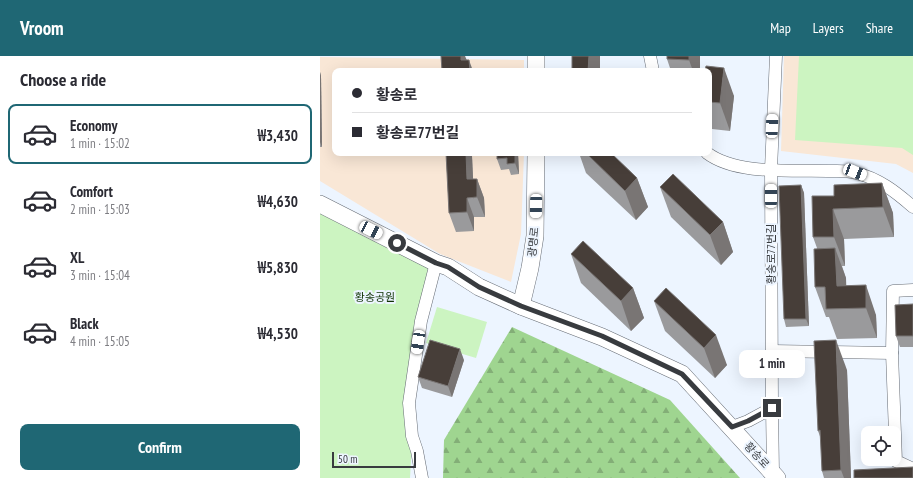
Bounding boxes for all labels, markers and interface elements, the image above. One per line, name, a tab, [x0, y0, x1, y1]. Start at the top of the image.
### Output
text: Vroom	[20, 16, 64, 40]
text: Map	[770, 19, 791, 37]
text: Layers	[813, 19, 844, 37]
text: Share	[866, 19, 893, 37]
text: Choose a ride	[20, 68, 106, 91]
text: 황송로	[376, 85, 417, 104]
car	[766, 114, 778, 138]
icon: car	[22, 116, 58, 152]
text: Economy	[70, 116, 118, 135]
text: 황송로77번길	[376, 123, 459, 142]
text: ₩3,430	[257, 126, 298, 145]
text: 1 min · 15:02	[70, 135, 130, 152]
car	[842, 162, 868, 182]
icon: car	[22, 182, 58, 218]
text: Comfort	[70, 182, 113, 201]
car	[765, 184, 777, 208]
text: ₩4,630	[257, 192, 298, 211]
car	[530, 194, 542, 218]
text: 2 min · 15:03	[70, 201, 130, 218]
car	[358, 219, 384, 241]
street label: 황송로77번길	[764, 224, 778, 284]
street label: 광명로	[524, 226, 542, 258]
route start	[388, 234, 406, 252]
icon: car	[22, 248, 58, 284]
text: XL	[70, 248, 84, 267]
text: ₩5,830	[257, 258, 298, 277]
text: 3 min · 15:04	[70, 267, 130, 284]
park label: 황송공원	[355, 290, 395, 304]
icon: car	[22, 314, 58, 350]
text: Black	[70, 314, 99, 333]
text: ₩4,530	[257, 324, 298, 343]
car	[410, 329, 426, 355]
text: 4 min · 15:05	[70, 333, 130, 350]
callout: 1 min	[739, 350, 805, 378]
text: 1 min	[759, 355, 785, 372]
route end	[763, 399, 781, 417]
button: Confirm	[20, 424, 300, 470]
map controls	[861, 426, 901, 466]
button: locate	[861, 426, 901, 466]
street label: 황송로	[742, 439, 772, 471]
scale bar	[332, 450, 416, 469]
text: 50 m	[338, 452, 357, 466]

